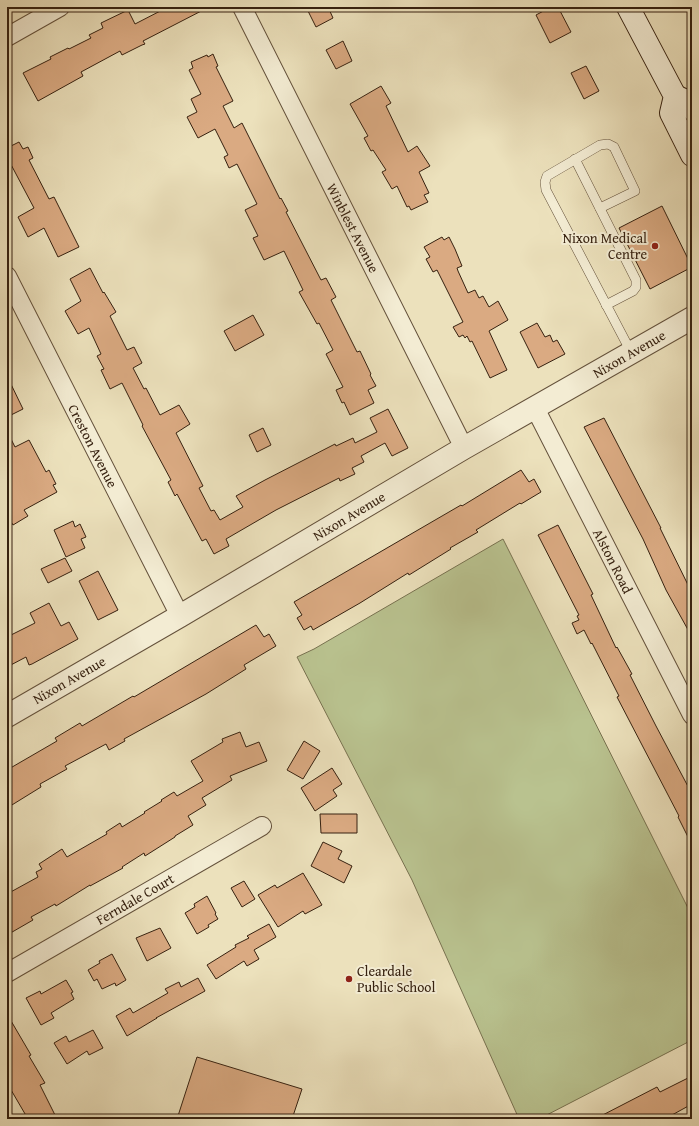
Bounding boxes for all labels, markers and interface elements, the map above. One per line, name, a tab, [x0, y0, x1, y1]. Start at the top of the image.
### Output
street label: Winblest Avenue	[322, 180, 384, 277]
place label: Nixon Medical Centre	[563, 228, 647, 264]
marker: Nixon Medical Centre	[650, 241, 660, 251]
street label: Nixon Avenue	[589, 325, 669, 383]
street label: Creston Avenue	[63, 401, 123, 492]
street label: Nixon Avenue	[309, 486, 389, 545]
street label: Alston Road	[588, 525, 638, 597]
street label: Nixon Avenue	[29, 651, 109, 709]
street label: Ferndale Court	[92, 869, 178, 929]
place label: Cleardale Public School	[357, 961, 435, 997]
marker: Cleardale Public School	[344, 974, 354, 984]

